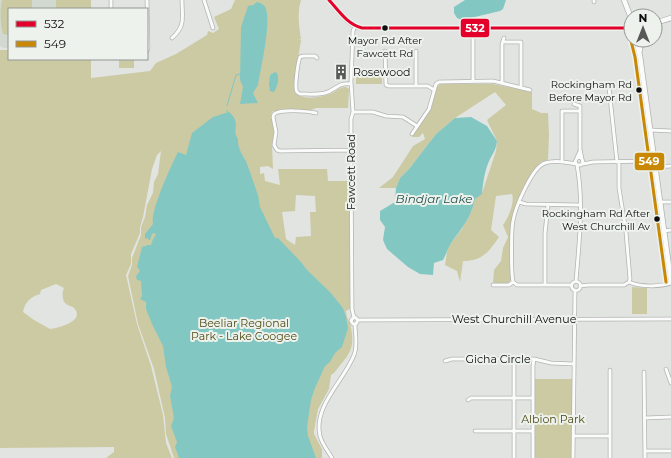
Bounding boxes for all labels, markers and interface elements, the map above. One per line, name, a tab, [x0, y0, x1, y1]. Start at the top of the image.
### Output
legend	[8, 8, 148, 60]
north arrow	[623, 8, 663, 48]
text: N	[639, 11, 647, 25]
text: 532	[44, 16, 64, 31]
line badge: 532	[460, 18, 490, 38]
text: 532	[465, 21, 485, 35]
marker: Mayor Rd After Fawcett Rd	[380, 23, 390, 33]
place label: Mayor Rd After Fawcett Rd	[348, 34, 422, 60]
text: 549	[44, 36, 66, 51]
building icon: Rosewood	[332, 63, 350, 81]
place label: Rosewood	[353, 65, 411, 79]
place label: Rockingham Rd Before Mayor Rd	[549, 78, 632, 104]
marker: Rockingham Rd Before Mayor Rd	[634, 85, 644, 95]
street label: Fawcett Road	[344, 134, 358, 210]
line badge: 549	[634, 152, 665, 171]
text: 549	[638, 154, 660, 168]
water label: Bindjar Lake	[395, 191, 473, 206]
place label: Rockingham Rd After West Churchill Av	[542, 207, 651, 233]
marker: Rockingham Rd After West Churchill Av	[652, 214, 662, 224]
street label: West Churchill Avenue	[452, 312, 577, 326]
park label: Beeliar Regional Park - Lake Coogee	[191, 316, 297, 343]
street label: Gicha Circle	[465, 352, 531, 366]
park label: Albion Park	[521, 412, 585, 426]

